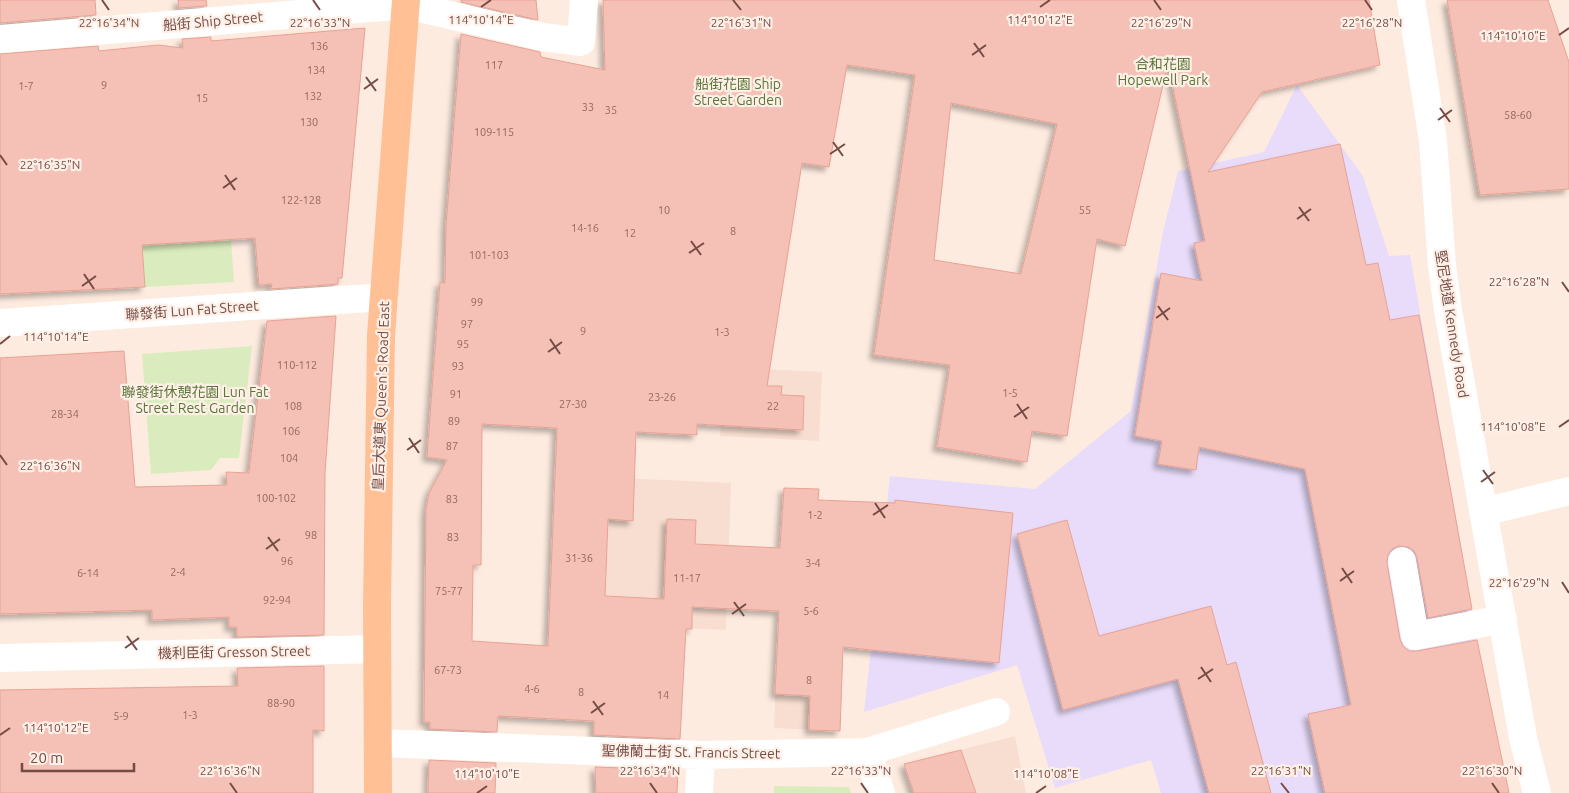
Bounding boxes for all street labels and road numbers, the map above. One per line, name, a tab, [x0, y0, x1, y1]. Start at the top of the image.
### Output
street label: 船街 Ship Street	[162, 9, 264, 33]
street label: 堅尼地道 Kennedy Road	[1432, 249, 1472, 399]
street label: 聯發街 Lun Fat Street	[125, 297, 260, 323]
street label: 皇后大道東 Queen's Road East	[370, 300, 392, 491]
street label: 機利臣街 Gresson Street	[158, 643, 311, 661]
street label: 聖佛蘭士街 St. Francis Street	[601, 742, 781, 762]

